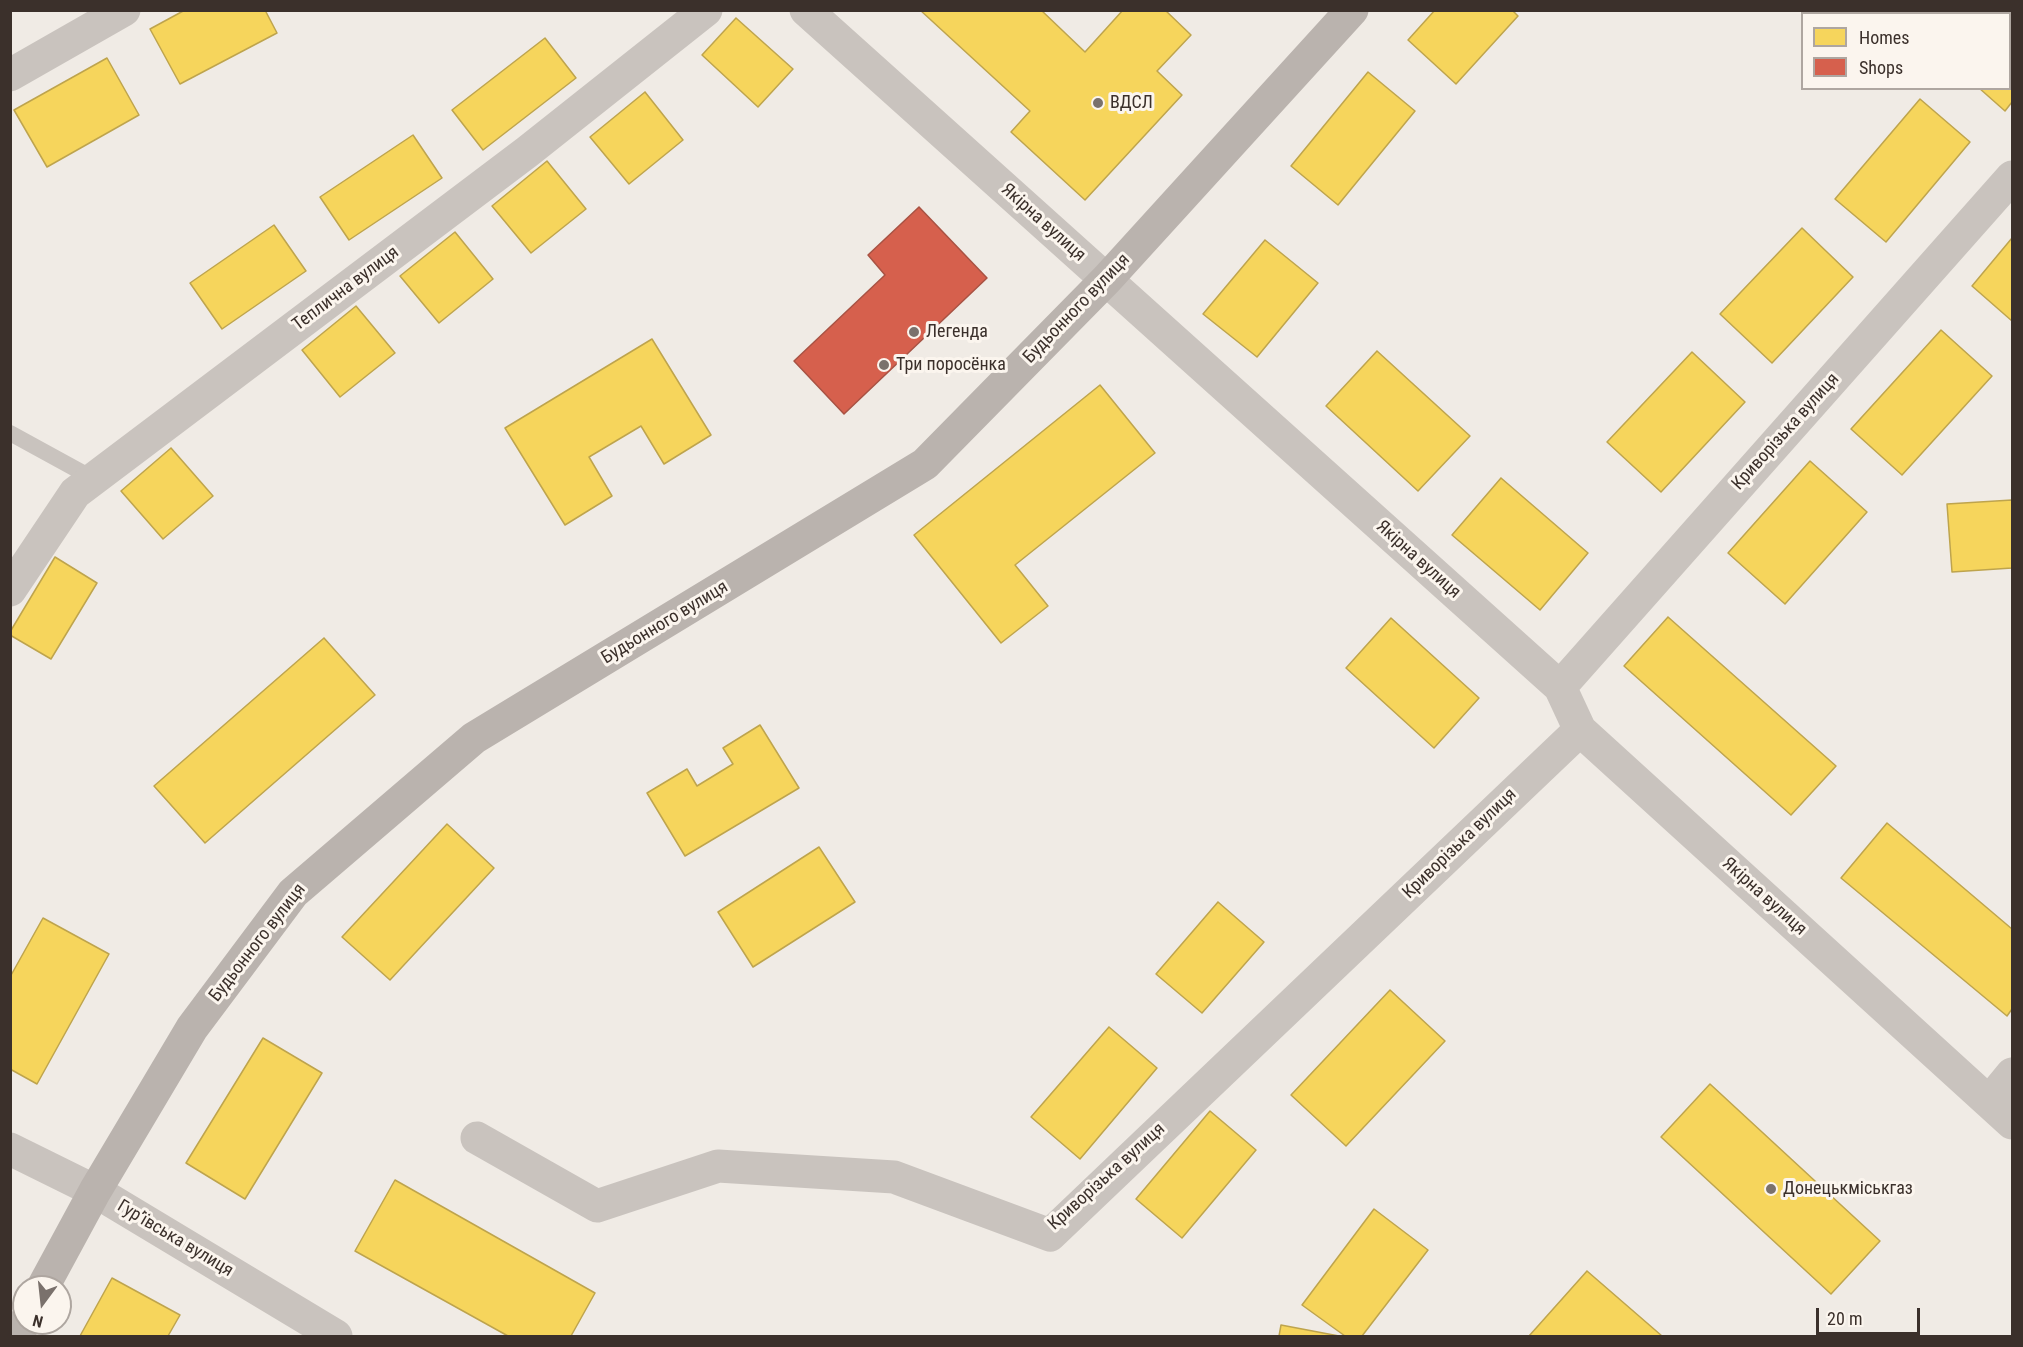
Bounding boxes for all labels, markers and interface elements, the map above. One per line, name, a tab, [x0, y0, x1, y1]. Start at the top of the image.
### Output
legend	[1801, 12, 2011, 90]
text: Homes	[1859, 27, 1909, 48]
text: Shops	[1859, 57, 1903, 78]
place label: ВДСЛ	[1110, 92, 1153, 114]
marker: ВДСЛ	[1091, 96, 1105, 110]
street label: Якірна вулиця	[996, 179, 1090, 267]
street label: Теплична вулиця	[289, 242, 403, 336]
street label: Будьонного вулиця	[1019, 250, 1135, 368]
place label: Легенда	[926, 321, 988, 343]
marker: Легенда	[907, 325, 921, 339]
place label: Три поросёнка	[896, 354, 1006, 376]
marker: Три поросёнка	[877, 358, 891, 372]
street label: Криворізька вулиця	[1728, 369, 1844, 495]
street label: Якірна вулиця	[1371, 516, 1465, 604]
street label: Будьонного вулиця	[598, 577, 732, 669]
street label: Криворізька вулиця	[1399, 784, 1521, 904]
street label: Якірна вулиця	[1717, 853, 1811, 941]
street label: Будьонного вулиця	[205, 880, 311, 1006]
street label: Криворізька вулиця	[1044, 1119, 1170, 1235]
place label: Донецькміськгаз	[1783, 1178, 1913, 1200]
marker: Донецькміськгаз	[1764, 1182, 1778, 1196]
street label: Гур’ївська вулиця	[113, 1196, 237, 1282]
north arrow	[12, 1275, 72, 1335]
scale bar	[1819, 1296, 1922, 1334]
text: 20 m	[1827, 1308, 1862, 1329]
text: N	[31, 1310, 45, 1331]

